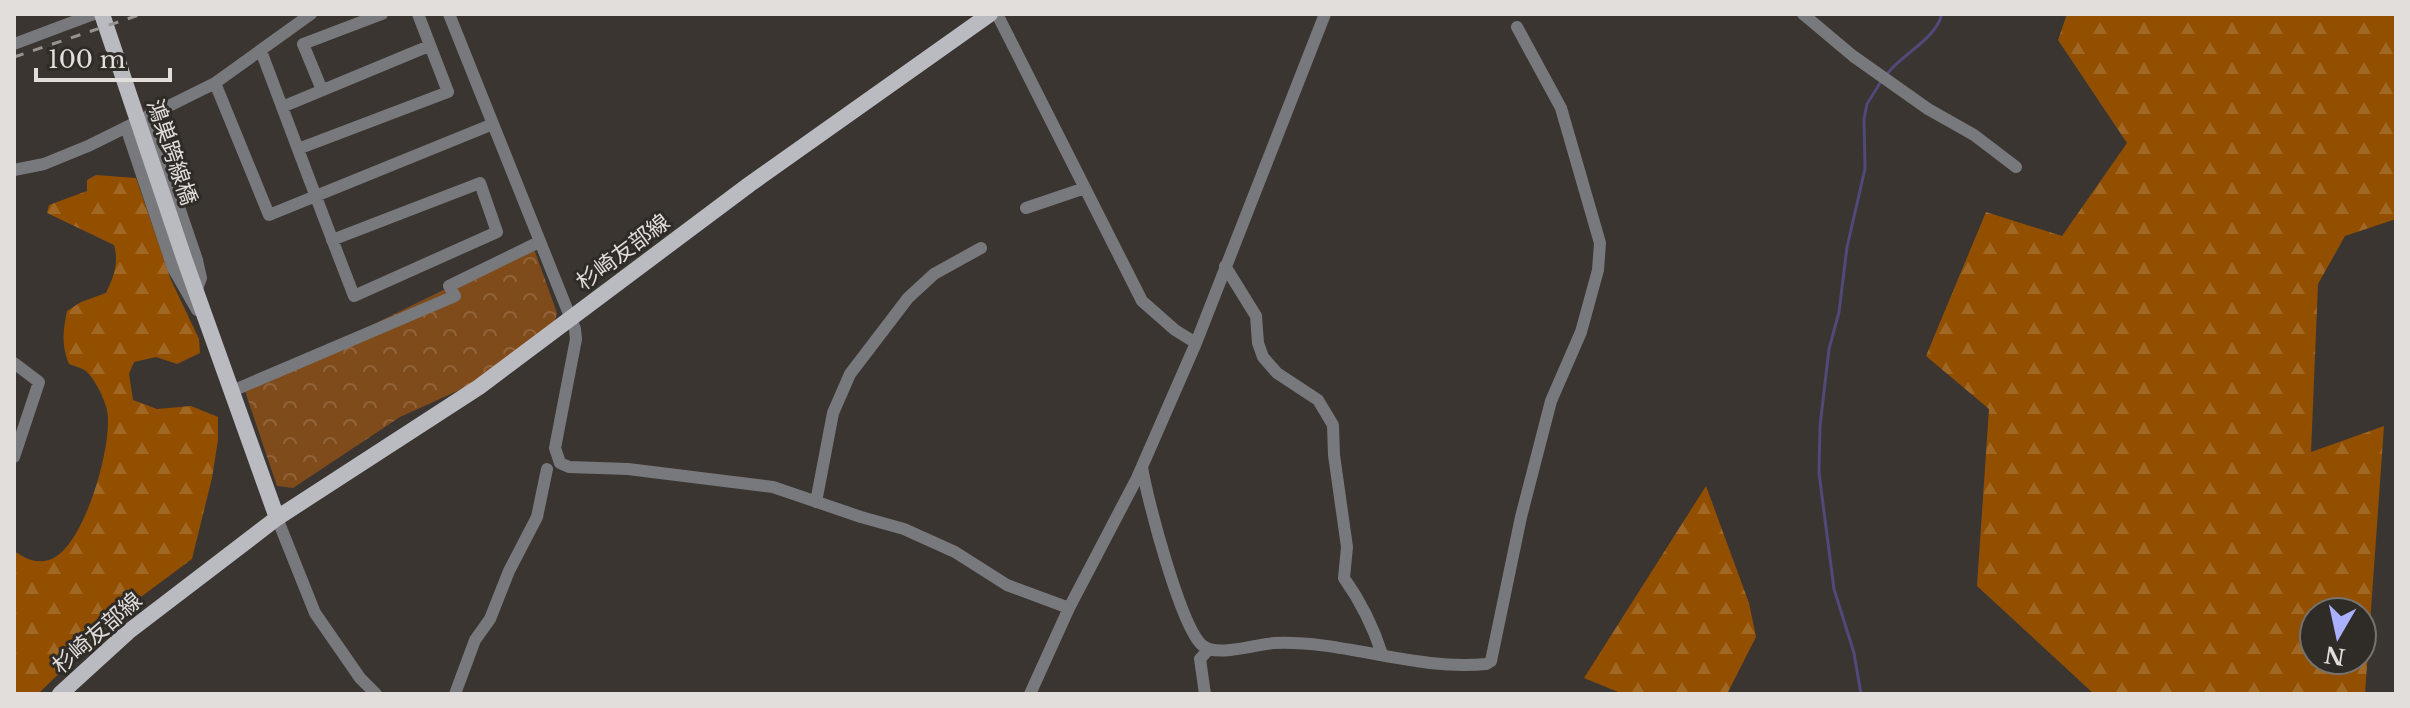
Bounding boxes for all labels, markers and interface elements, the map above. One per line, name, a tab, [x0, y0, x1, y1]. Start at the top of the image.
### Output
scale bar	[36, 32, 170, 82]
text: 100 m	[48, 45, 126, 74]
street label: 鴻巣跨線橋	[141, 96, 203, 208]
street label: 杉崎友部線	[571, 208, 675, 296]
street label: 杉崎友部線	[47, 587, 147, 679]
north arrow	[2298, 596, 2378, 676]
text: N	[2322, 640, 2347, 670]

